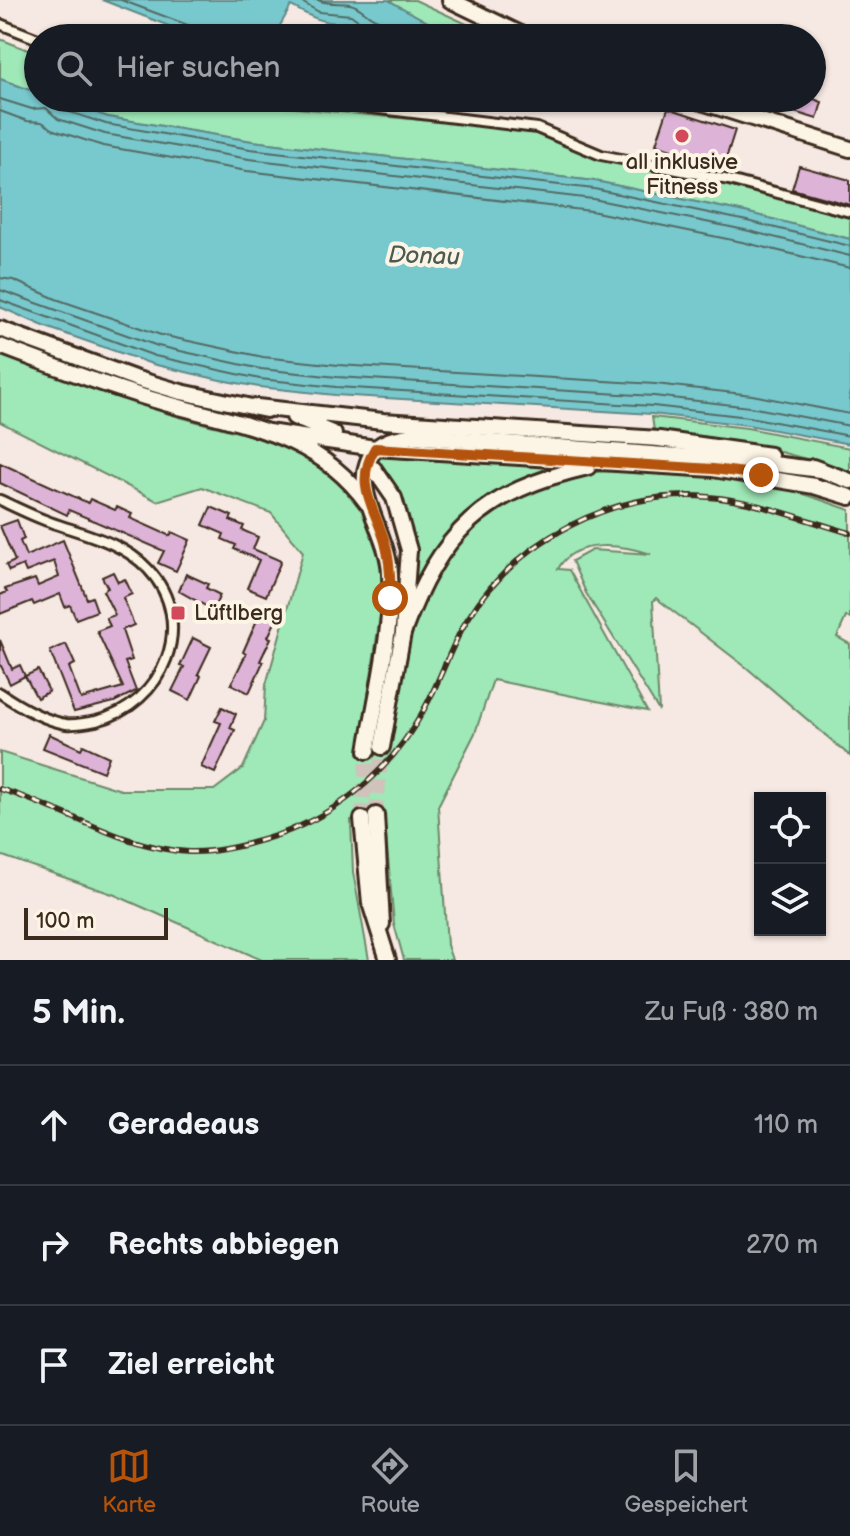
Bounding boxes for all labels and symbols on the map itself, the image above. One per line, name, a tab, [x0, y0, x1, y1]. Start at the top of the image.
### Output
marker: all inklusive Fitness	[673, 127, 691, 145]
place label: all inklusive Fitness	[626, 149, 738, 201]
water label: Donau	[388, 240, 460, 272]
route end	[743, 457, 779, 493]
route start	[372, 580, 408, 616]
place label: Lüftlberg	[194, 600, 283, 627]
marker: Lüftlberg	[169, 604, 187, 622]
scale bar	[24, 904, 168, 940]

